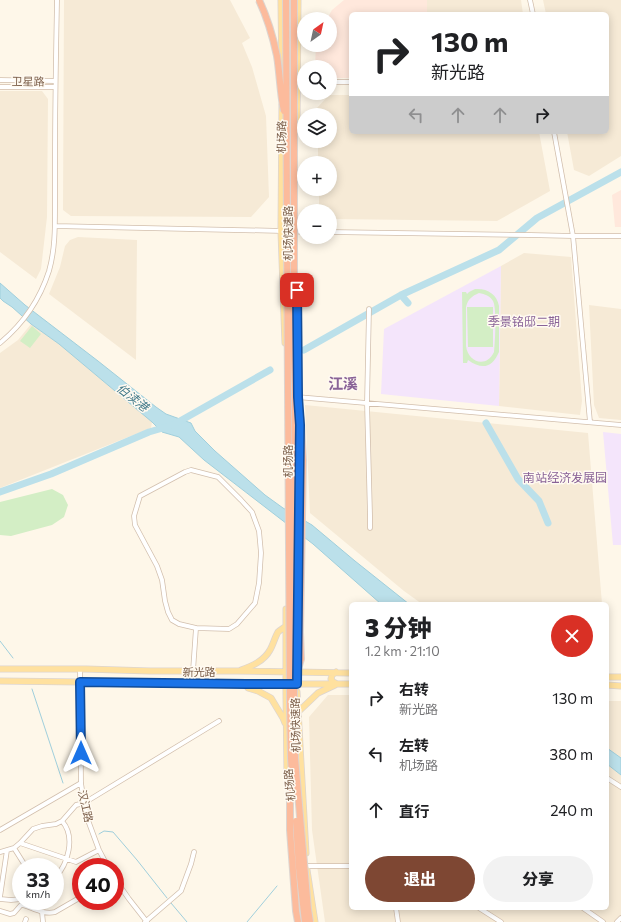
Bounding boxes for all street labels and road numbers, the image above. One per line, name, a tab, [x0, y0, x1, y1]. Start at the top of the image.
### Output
street label: 卫星路	[11, 74, 45, 88]
street label: 机场路	[274, 120, 288, 154]
street label: 机场快速路	[281, 206, 294, 261]
street label: 机场路	[281, 445, 294, 478]
street label: 新光路	[183, 665, 216, 678]
street label: 机场快速路	[288, 697, 302, 753]
street label: 机场路	[281, 768, 297, 802]
street label: 汉江路	[76, 788, 96, 824]

